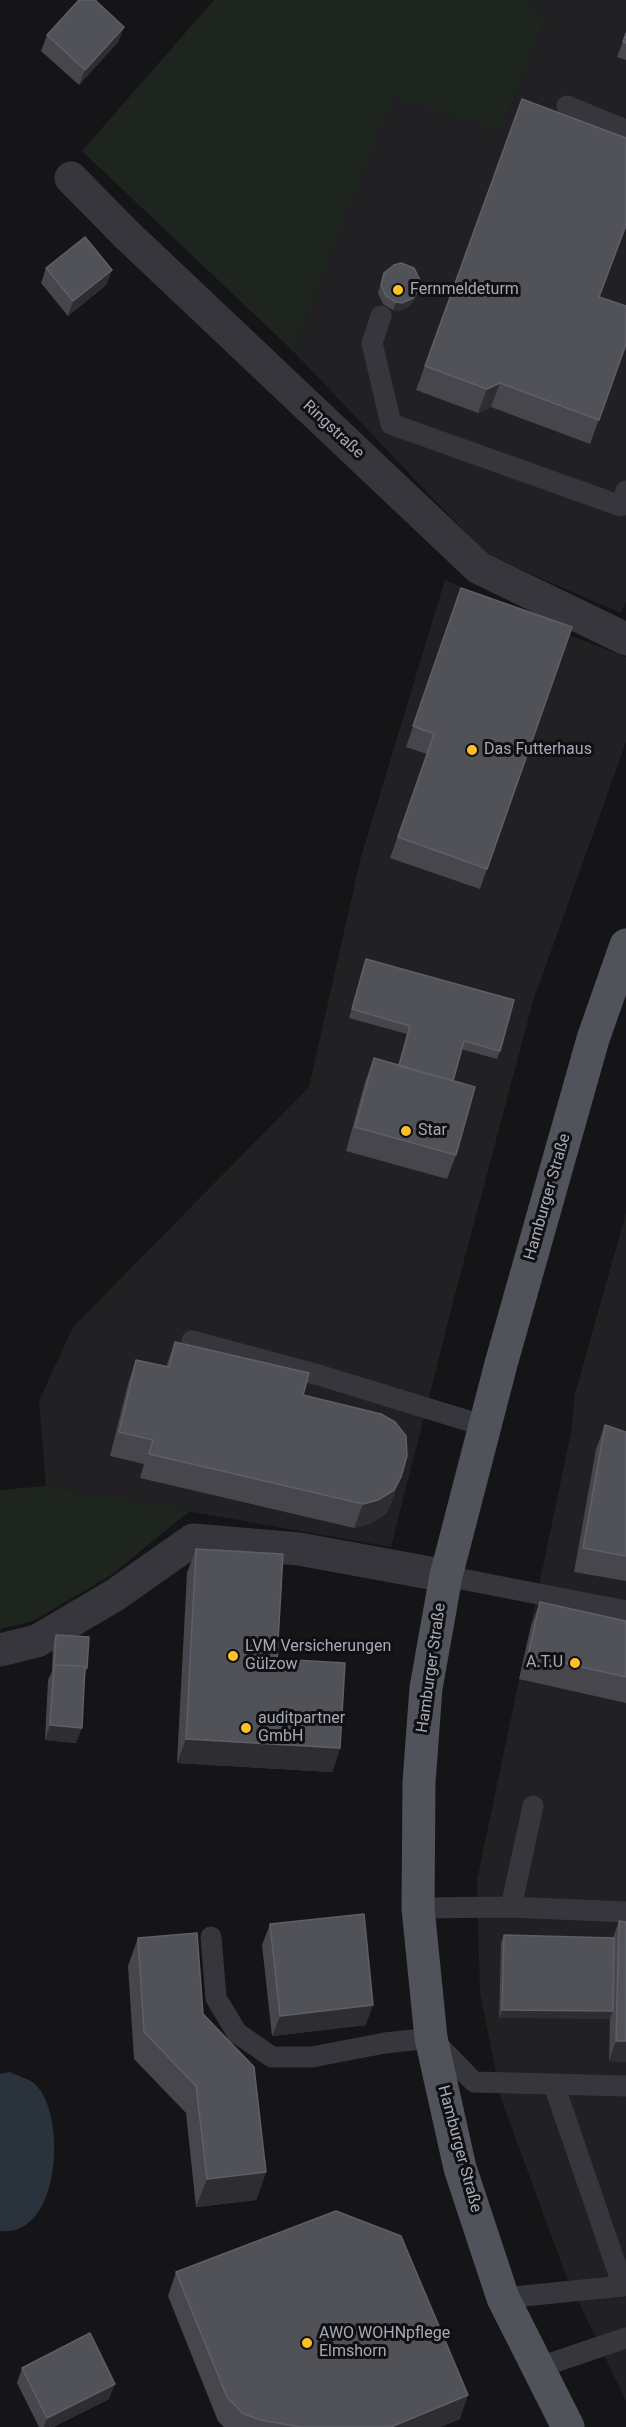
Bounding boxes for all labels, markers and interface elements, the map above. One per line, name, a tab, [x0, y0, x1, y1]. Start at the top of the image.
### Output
place label: Fernmeldeturm	[410, 280, 519, 300]
marker: Fernmeldeturm	[391, 283, 405, 297]
street label: Ringstraße	[298, 397, 368, 463]
place label: Das Futterhaus	[484, 740, 592, 760]
marker: Das Futterhaus	[465, 743, 479, 757]
place label: Star	[418, 1121, 447, 1141]
marker: Star	[399, 1124, 413, 1138]
street label: Hamburger Straße	[521, 1132, 575, 1262]
street label: Hamburger Straße	[413, 1602, 451, 1734]
place label: LVM Versicherungen Gülzow	[245, 1637, 391, 1675]
marker: LVM Versicherungen Gülzow	[226, 1649, 240, 1663]
place label: A.T.U	[526, 1653, 563, 1673]
marker: A.T.U	[568, 1656, 582, 1670]
place label: auditpartner GmbH	[258, 1709, 345, 1747]
marker: auditpartner GmbH	[239, 1721, 253, 1735]
street label: Hamburger Straße	[433, 2083, 485, 2215]
place label: AWO WOHNpflege Elmshorn	[319, 2324, 450, 2362]
marker: AWO WOHNpflege Elmshorn	[300, 2336, 314, 2350]

